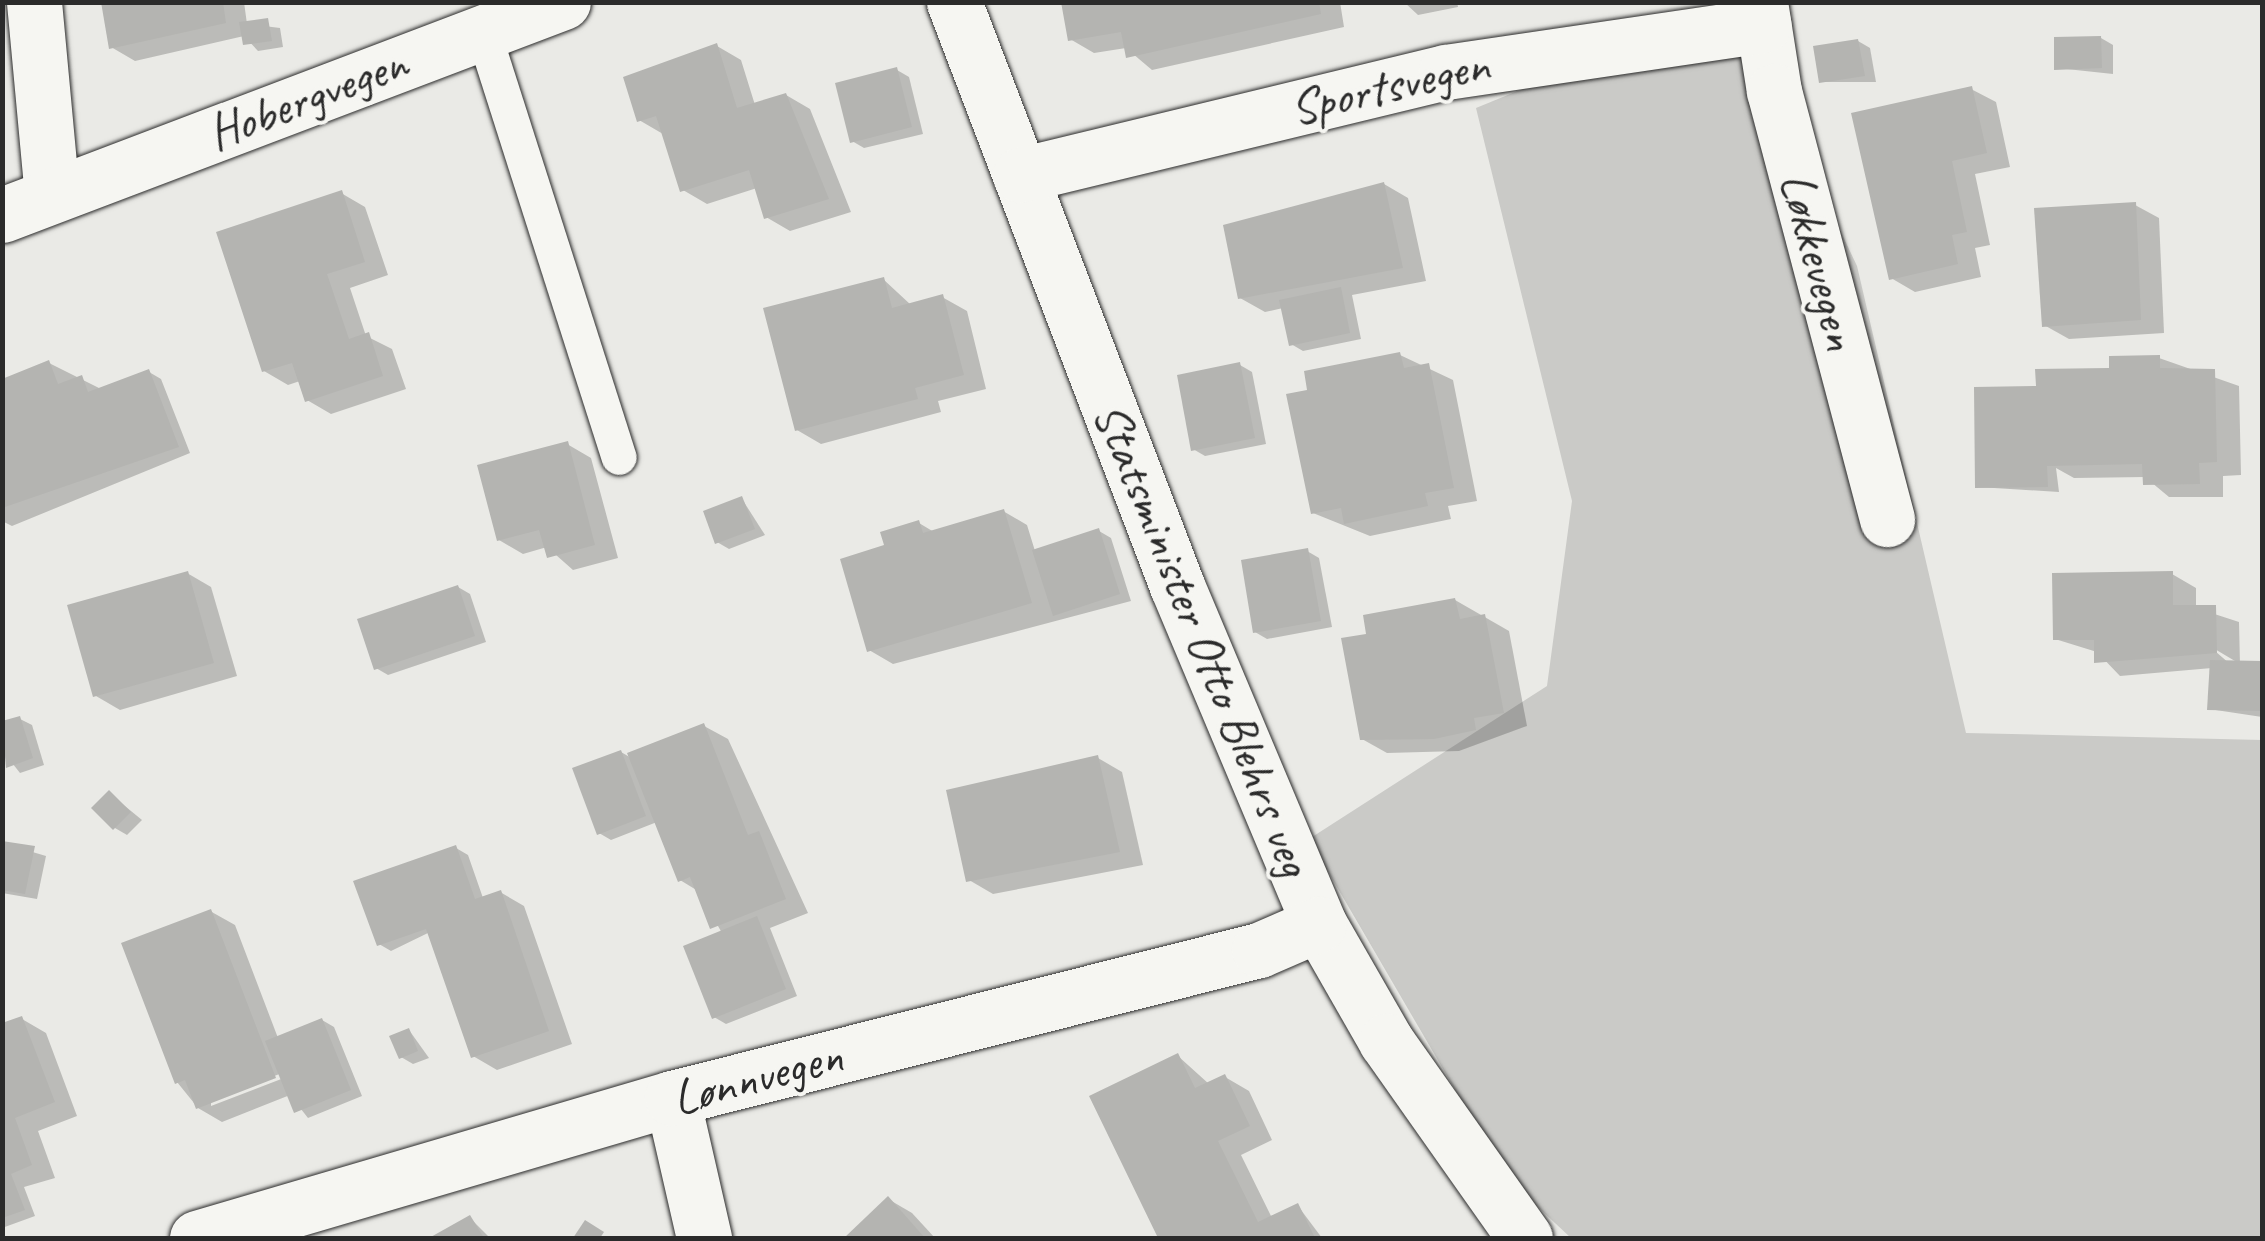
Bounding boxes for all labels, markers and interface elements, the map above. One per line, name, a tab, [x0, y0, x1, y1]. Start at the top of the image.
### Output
street label: Hobergvegen	[199, 33, 415, 163]
street label: Sportsvegen	[1284, 34, 1494, 138]
street label: Løkkevegen	[1767, 166, 1871, 356]
street label: Statsminister Otto Blehrs veg	[1080, 393, 1326, 885]
street label: Lønnvegen	[666, 1026, 848, 1128]

